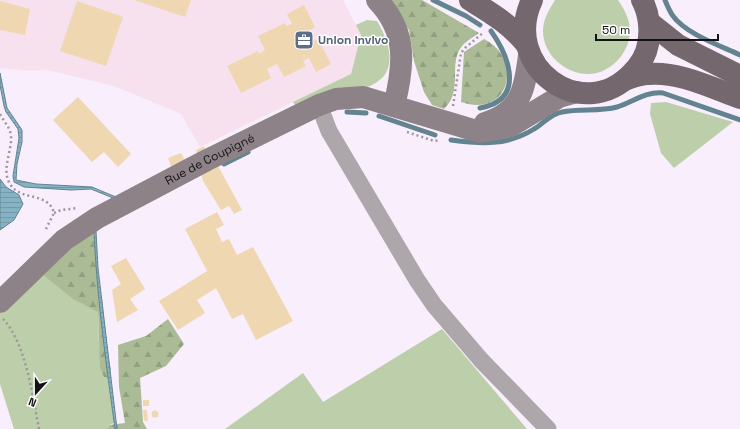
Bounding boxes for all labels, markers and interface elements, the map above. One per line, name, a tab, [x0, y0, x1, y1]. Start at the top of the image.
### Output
scale bar	[596, 16, 718, 42]
text: 50 m	[602, 22, 630, 38]
office icon: Union Invivo	[293, 29, 315, 51]
place label: Union Invivo	[318, 32, 388, 48]
street label: Rue de Coupigné	[162, 130, 257, 189]
north arrow	[16, 373, 56, 413]
text: N	[26, 394, 38, 410]

